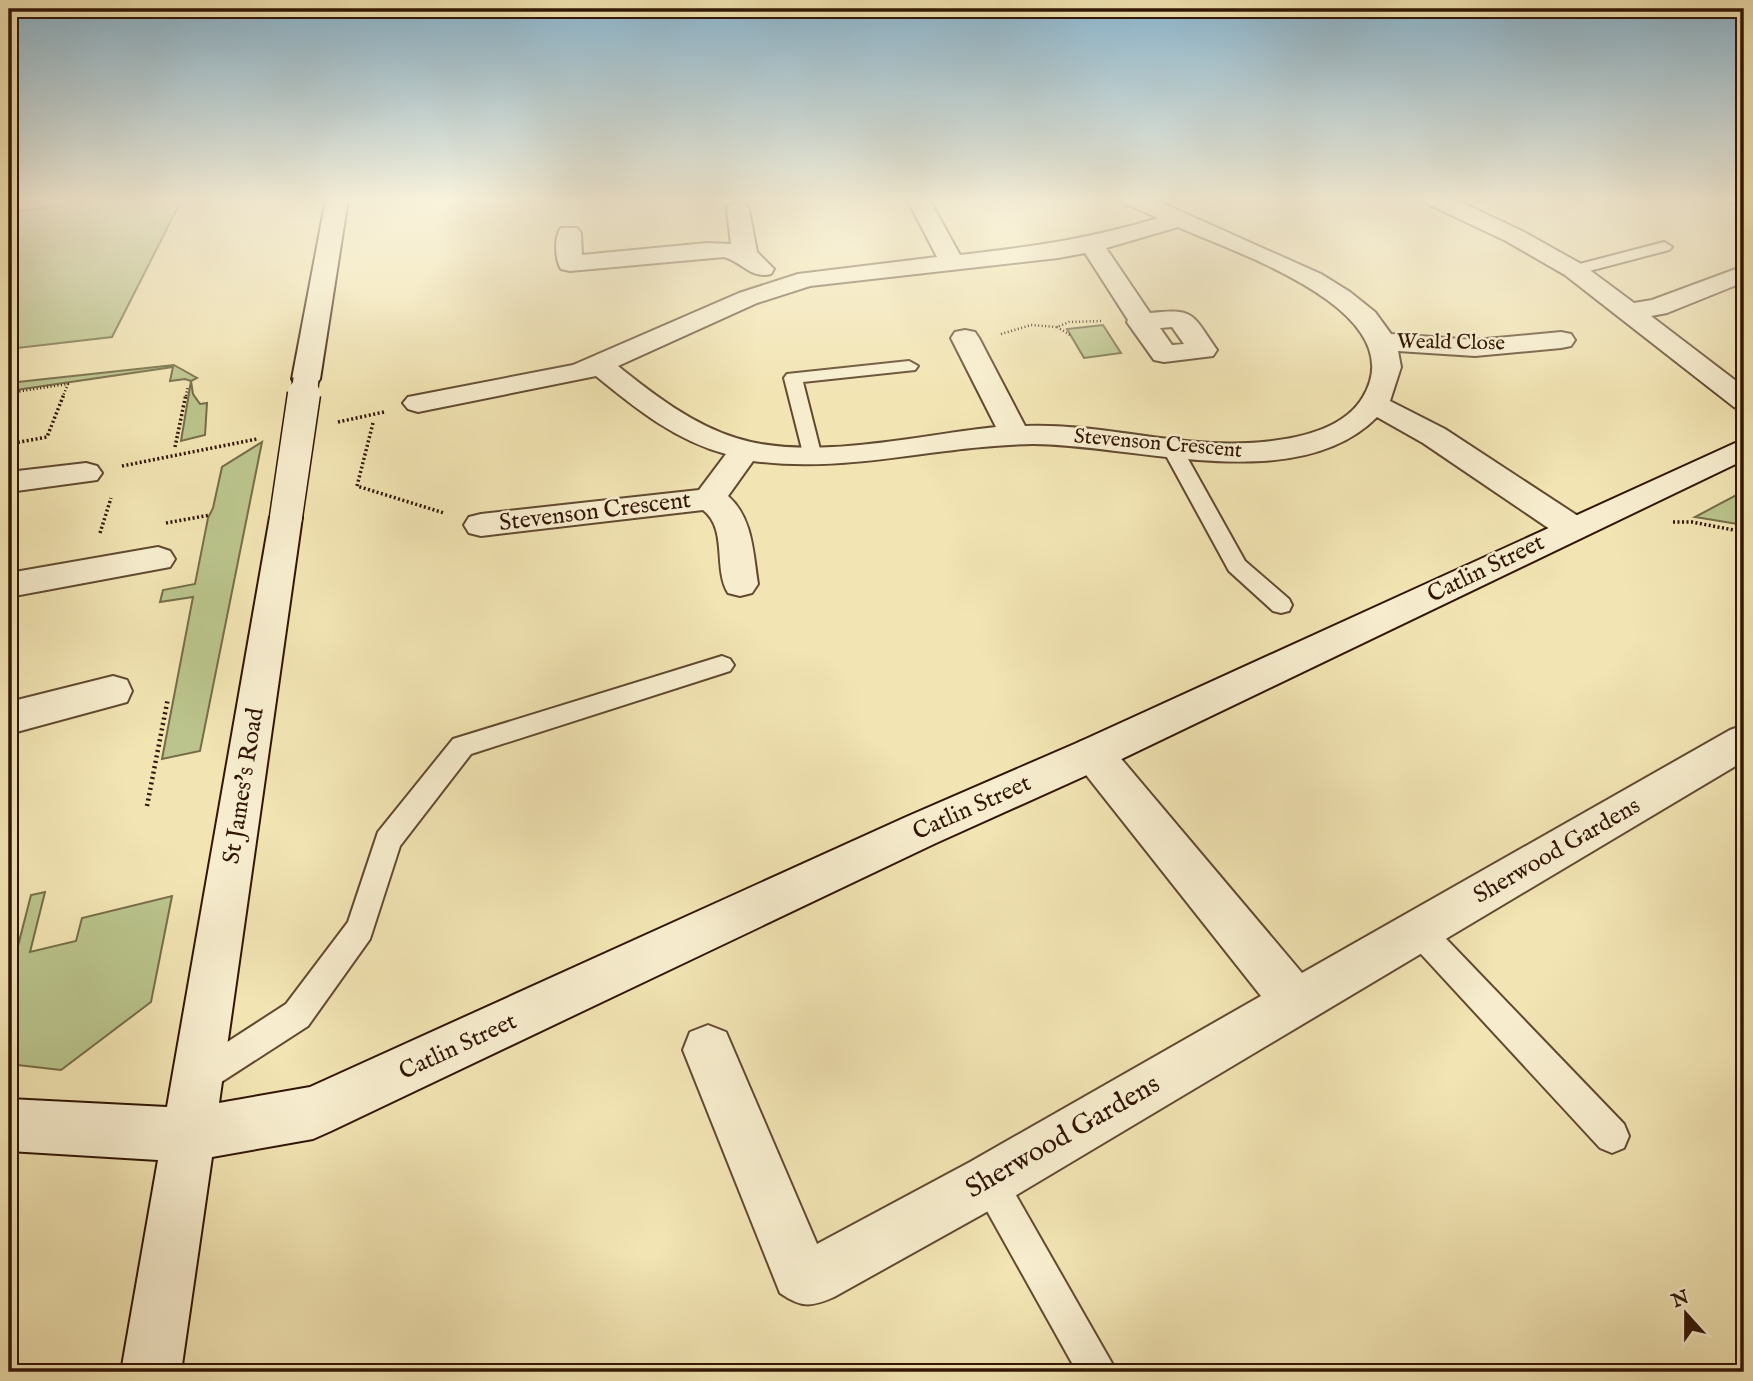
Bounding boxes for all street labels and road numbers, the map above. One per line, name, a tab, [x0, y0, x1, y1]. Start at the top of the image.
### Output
street label: Weald Close	[1397, 329, 1506, 357]
street label: Stevenson Crescent	[1073, 423, 1243, 465]
street label: Stevenson Crescent	[497, 485, 693, 539]
street label: Catlin Street	[1422, 527, 1550, 611]
street label: St James's Road	[216, 706, 272, 866]
street label: Catlin Street	[908, 768, 1036, 848]
street label: Sherwood Gardens	[1468, 791, 1646, 911]
street label: Catlin Street	[394, 1006, 522, 1088]
street label: Sherwood Gardens	[959, 1067, 1167, 1207]

